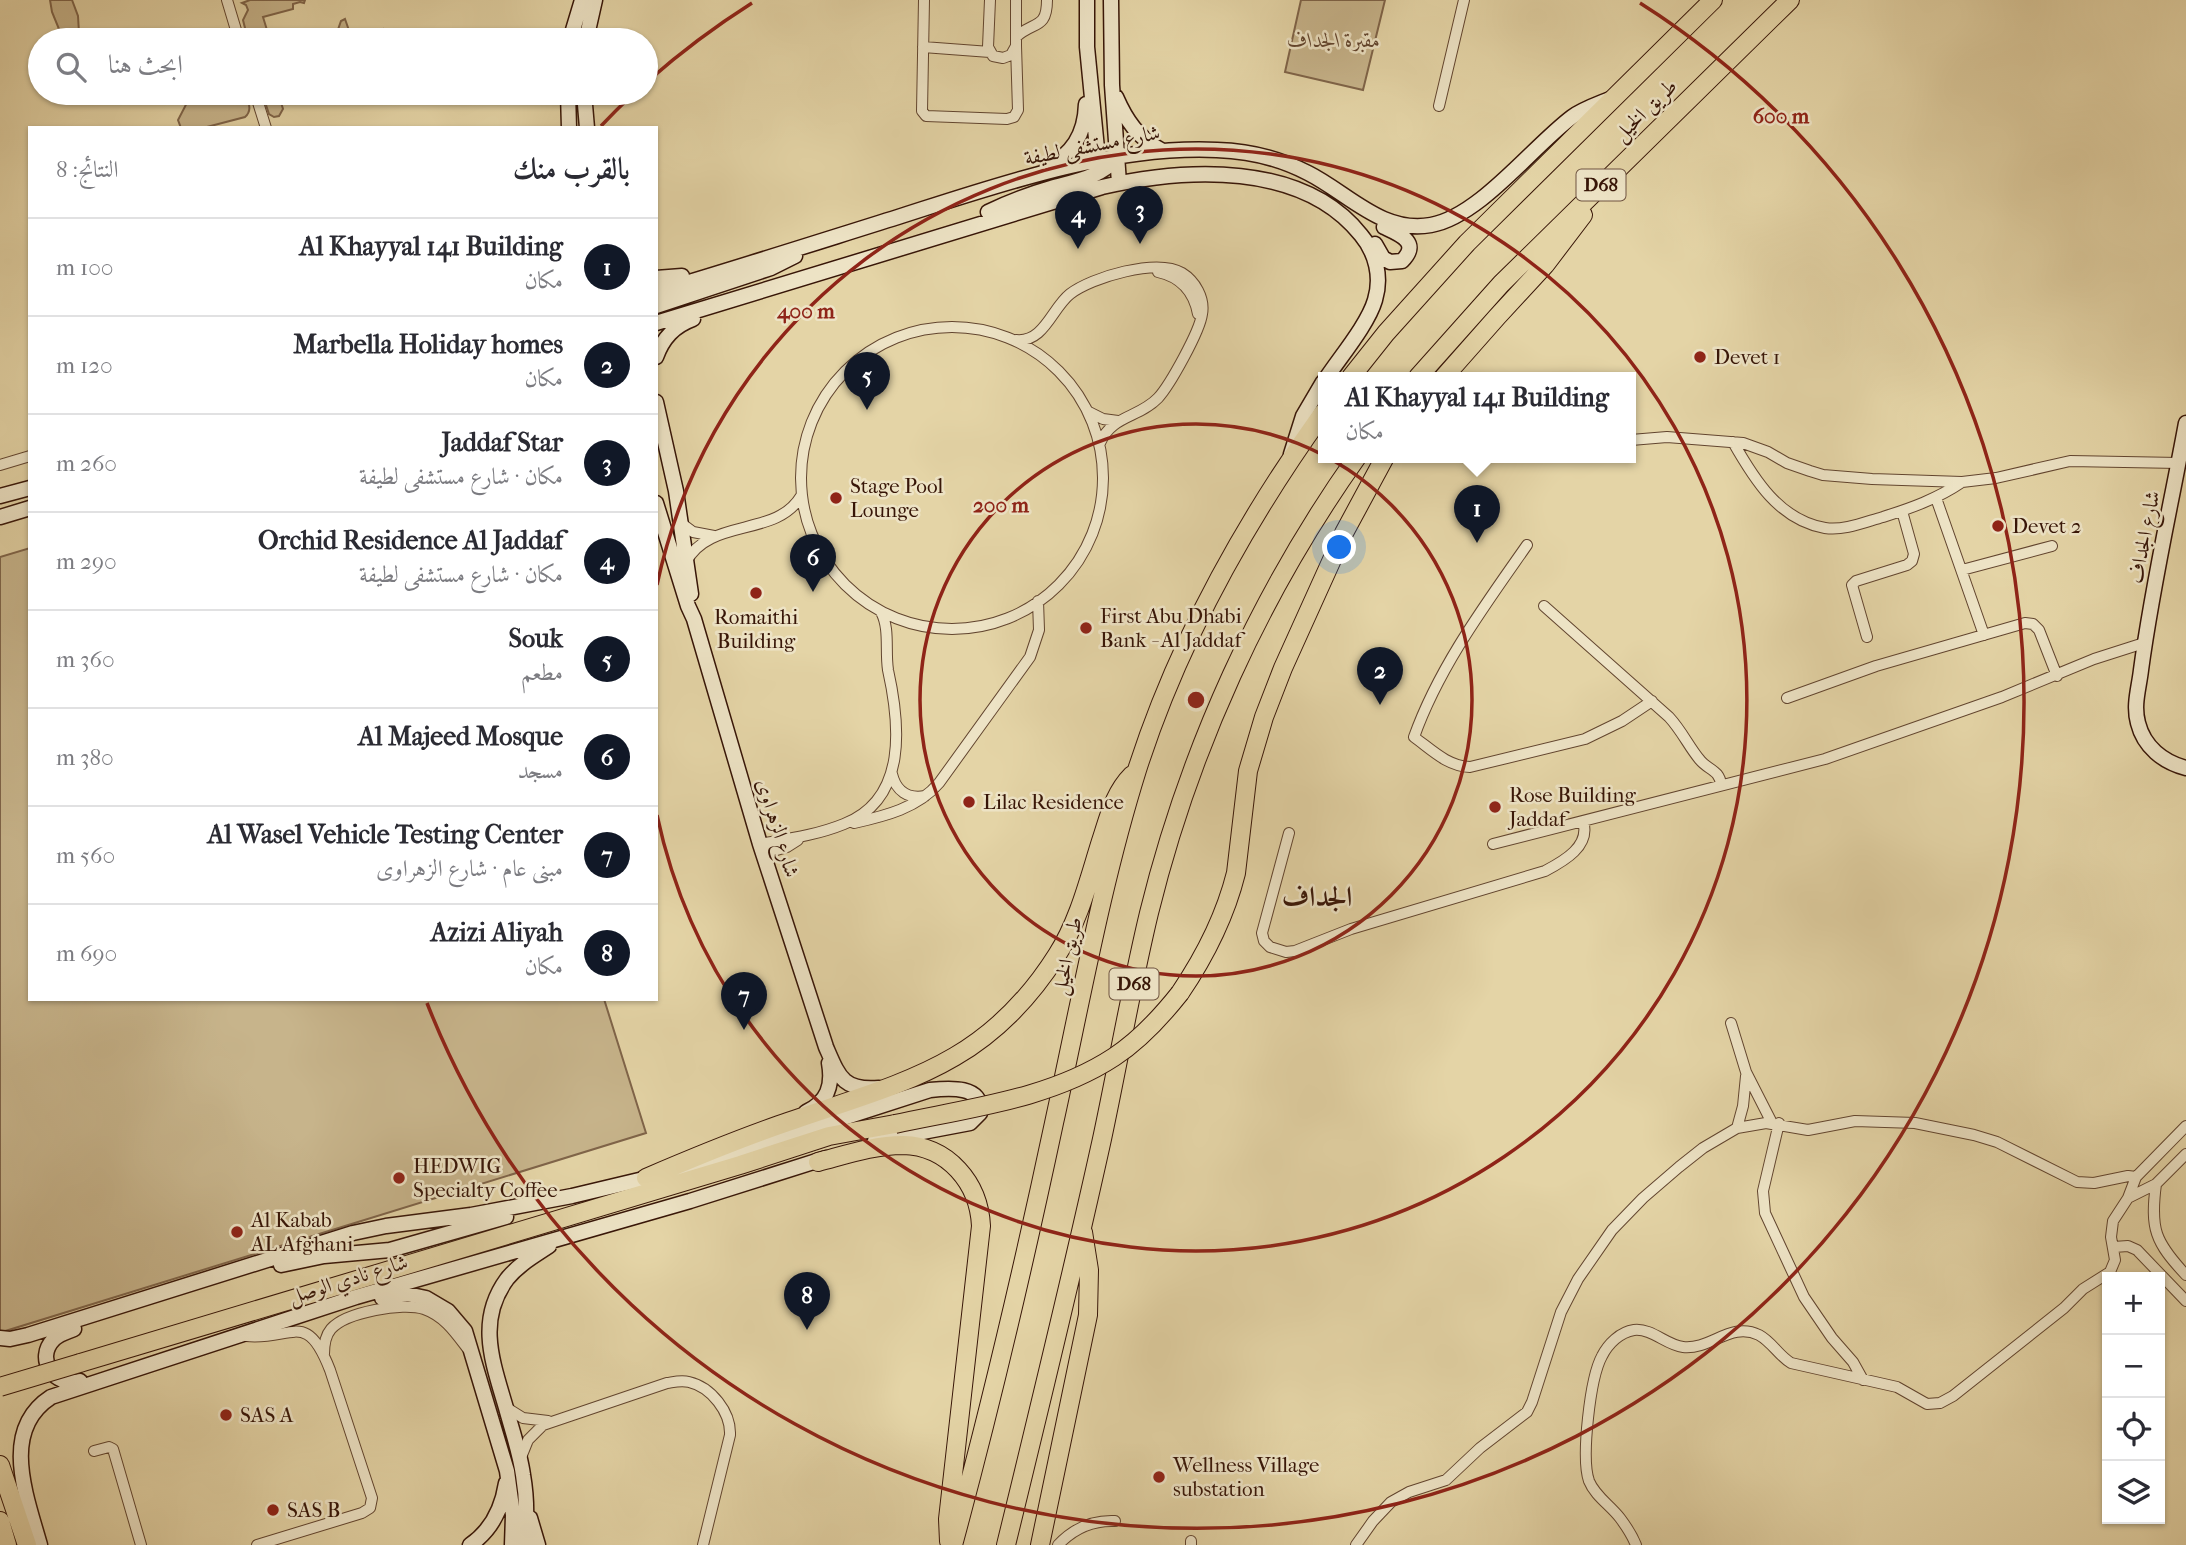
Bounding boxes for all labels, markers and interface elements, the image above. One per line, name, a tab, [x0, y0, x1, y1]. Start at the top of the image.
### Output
search box	[28, 28, 658, 105]
park label: مقبرة الجداف	[1288, 28, 1380, 53]
icon: search	[52, 48, 90, 86]
text: ابحث هنا	[108, 49, 183, 80]
street label: طريق الخيل	[1608, 74, 1684, 148]
text: 600 m	[1753, 104, 1810, 128]
street label: شارع مستشفى لطيفة	[1022, 120, 1163, 176]
text: بالقرب منك	[513, 152, 630, 187]
text: النتائج: 8	[56, 156, 118, 183]
road number: D68	[1576, 169, 1626, 200]
pin: 3	[1117, 186, 1163, 244]
pin: 4	[1055, 191, 1101, 249]
text: Al Khayyal 141 Building	[299, 231, 563, 262]
text: 100 m	[56, 254, 114, 281]
text: 1	[603, 254, 611, 281]
text: مكان	[524, 267, 563, 294]
text: 400 m	[776, 299, 835, 324]
text: Marbella Holiday homes	[293, 329, 563, 360]
place label: Devet 1	[1714, 345, 1780, 369]
marker: Devet 1	[1692, 349, 1708, 365]
text: 120 m	[56, 352, 113, 379]
text: 2	[601, 352, 613, 379]
pin: 5	[844, 352, 890, 410]
text: مكان	[524, 365, 563, 392]
popup	[1318, 372, 1636, 463]
text: Al Khayyal 141 Building	[1345, 382, 1609, 413]
text: مكان	[1345, 418, 1384, 445]
text: Jaddaf Star	[441, 427, 563, 458]
text: 260 m	[56, 450, 117, 477]
text: 3	[602, 450, 612, 477]
text: مكان · شارع مستشفى لطيفة	[359, 463, 563, 490]
place label: Stage Pool Lounge	[850, 474, 943, 522]
pin: 1	[1454, 485, 1500, 543]
street label: شارع الجداف	[2123, 489, 2171, 587]
marker: Stage Pool Lounge	[828, 490, 844, 506]
text: 200 m	[973, 493, 1030, 517]
place label: Devet 2	[2012, 514, 2082, 538]
marker: Devet 2	[1990, 518, 2006, 534]
text: Orchid Residence Al Jaddaf	[258, 525, 563, 556]
your location	[1322, 530, 1356, 564]
pin: 6	[790, 534, 836, 592]
text: 290 m	[56, 548, 117, 575]
text: 4	[600, 548, 614, 575]
text: مكان · شارع مستشفى لطيفة	[359, 561, 563, 588]
marker: Romaithi Building	[748, 585, 764, 601]
place label: First Abu Dhabi Bank - Al Jaddaf	[1100, 604, 1245, 652]
place label: Romaithi Building	[714, 605, 798, 653]
marker: First Abu Dhabi Bank - Al Jaddaf	[1078, 620, 1094, 636]
text: Souk	[509, 623, 563, 654]
text: 360 m	[56, 646, 115, 673]
text: 5	[602, 646, 612, 673]
pin: 2	[1357, 647, 1403, 705]
text: مطعم	[521, 659, 563, 686]
centre of rings	[1184, 688, 1208, 712]
text: Al Majeed Mosque	[358, 721, 563, 752]
text: 380 m	[56, 744, 114, 771]
text: 6	[601, 744, 613, 771]
text: مسجد	[518, 757, 563, 784]
street label: شارع الزهراوى	[746, 776, 804, 882]
place label: Rose Building Jaddaf	[1507, 783, 1636, 831]
place label: Lilac Residence	[983, 790, 1124, 814]
marker: Lilac Residence	[961, 794, 977, 810]
marker: Rose Building Jaddaf	[1487, 799, 1503, 815]
text: Al Wasel Vehicle Testing Center	[208, 819, 563, 850]
text: 560 m	[56, 842, 115, 869]
text: 7	[601, 842, 613, 869]
text: مبنى عام · شارع الزهراوى	[376, 855, 563, 882]
district label: الجداف	[1282, 880, 1352, 913]
street label: طريق الخيل	[1047, 915, 1090, 998]
text: Azizi Aliyah	[431, 917, 563, 948]
text: 690 m	[56, 940, 117, 967]
text: 8	[601, 940, 613, 967]
text: مكان	[524, 953, 563, 980]
road number: D68	[1110, 968, 1158, 1000]
pin: 7	[721, 972, 767, 1030]
place label: HEDWIG Specialty Coffee	[413, 1154, 558, 1202]
marker: HEDWIG Specialty Coffee	[391, 1170, 407, 1186]
place label: Al Kabab AL Afghani	[250, 1208, 353, 1256]
marker: Al Kabab AL Afghani	[229, 1224, 245, 1240]
street label: شارع نادي الوصل	[285, 1249, 412, 1314]
pin: 8	[784, 1272, 830, 1330]
map controls	[2102, 1272, 2165, 1524]
button: +	[2102, 1272, 2165, 1335]
button: −	[2102, 1335, 2165, 1398]
button: locate	[2102, 1398, 2165, 1461]
place label: SAS A	[240, 1403, 294, 1427]
marker: SAS A	[218, 1407, 234, 1423]
place label: Wellness Village substation	[1172, 1453, 1319, 1501]
button: layers	[2102, 1461, 2165, 1524]
marker: Wellness Village substation	[1151, 1469, 1167, 1485]
place label: SAS B	[287, 1498, 340, 1522]
marker: SAS B	[265, 1502, 281, 1518]

